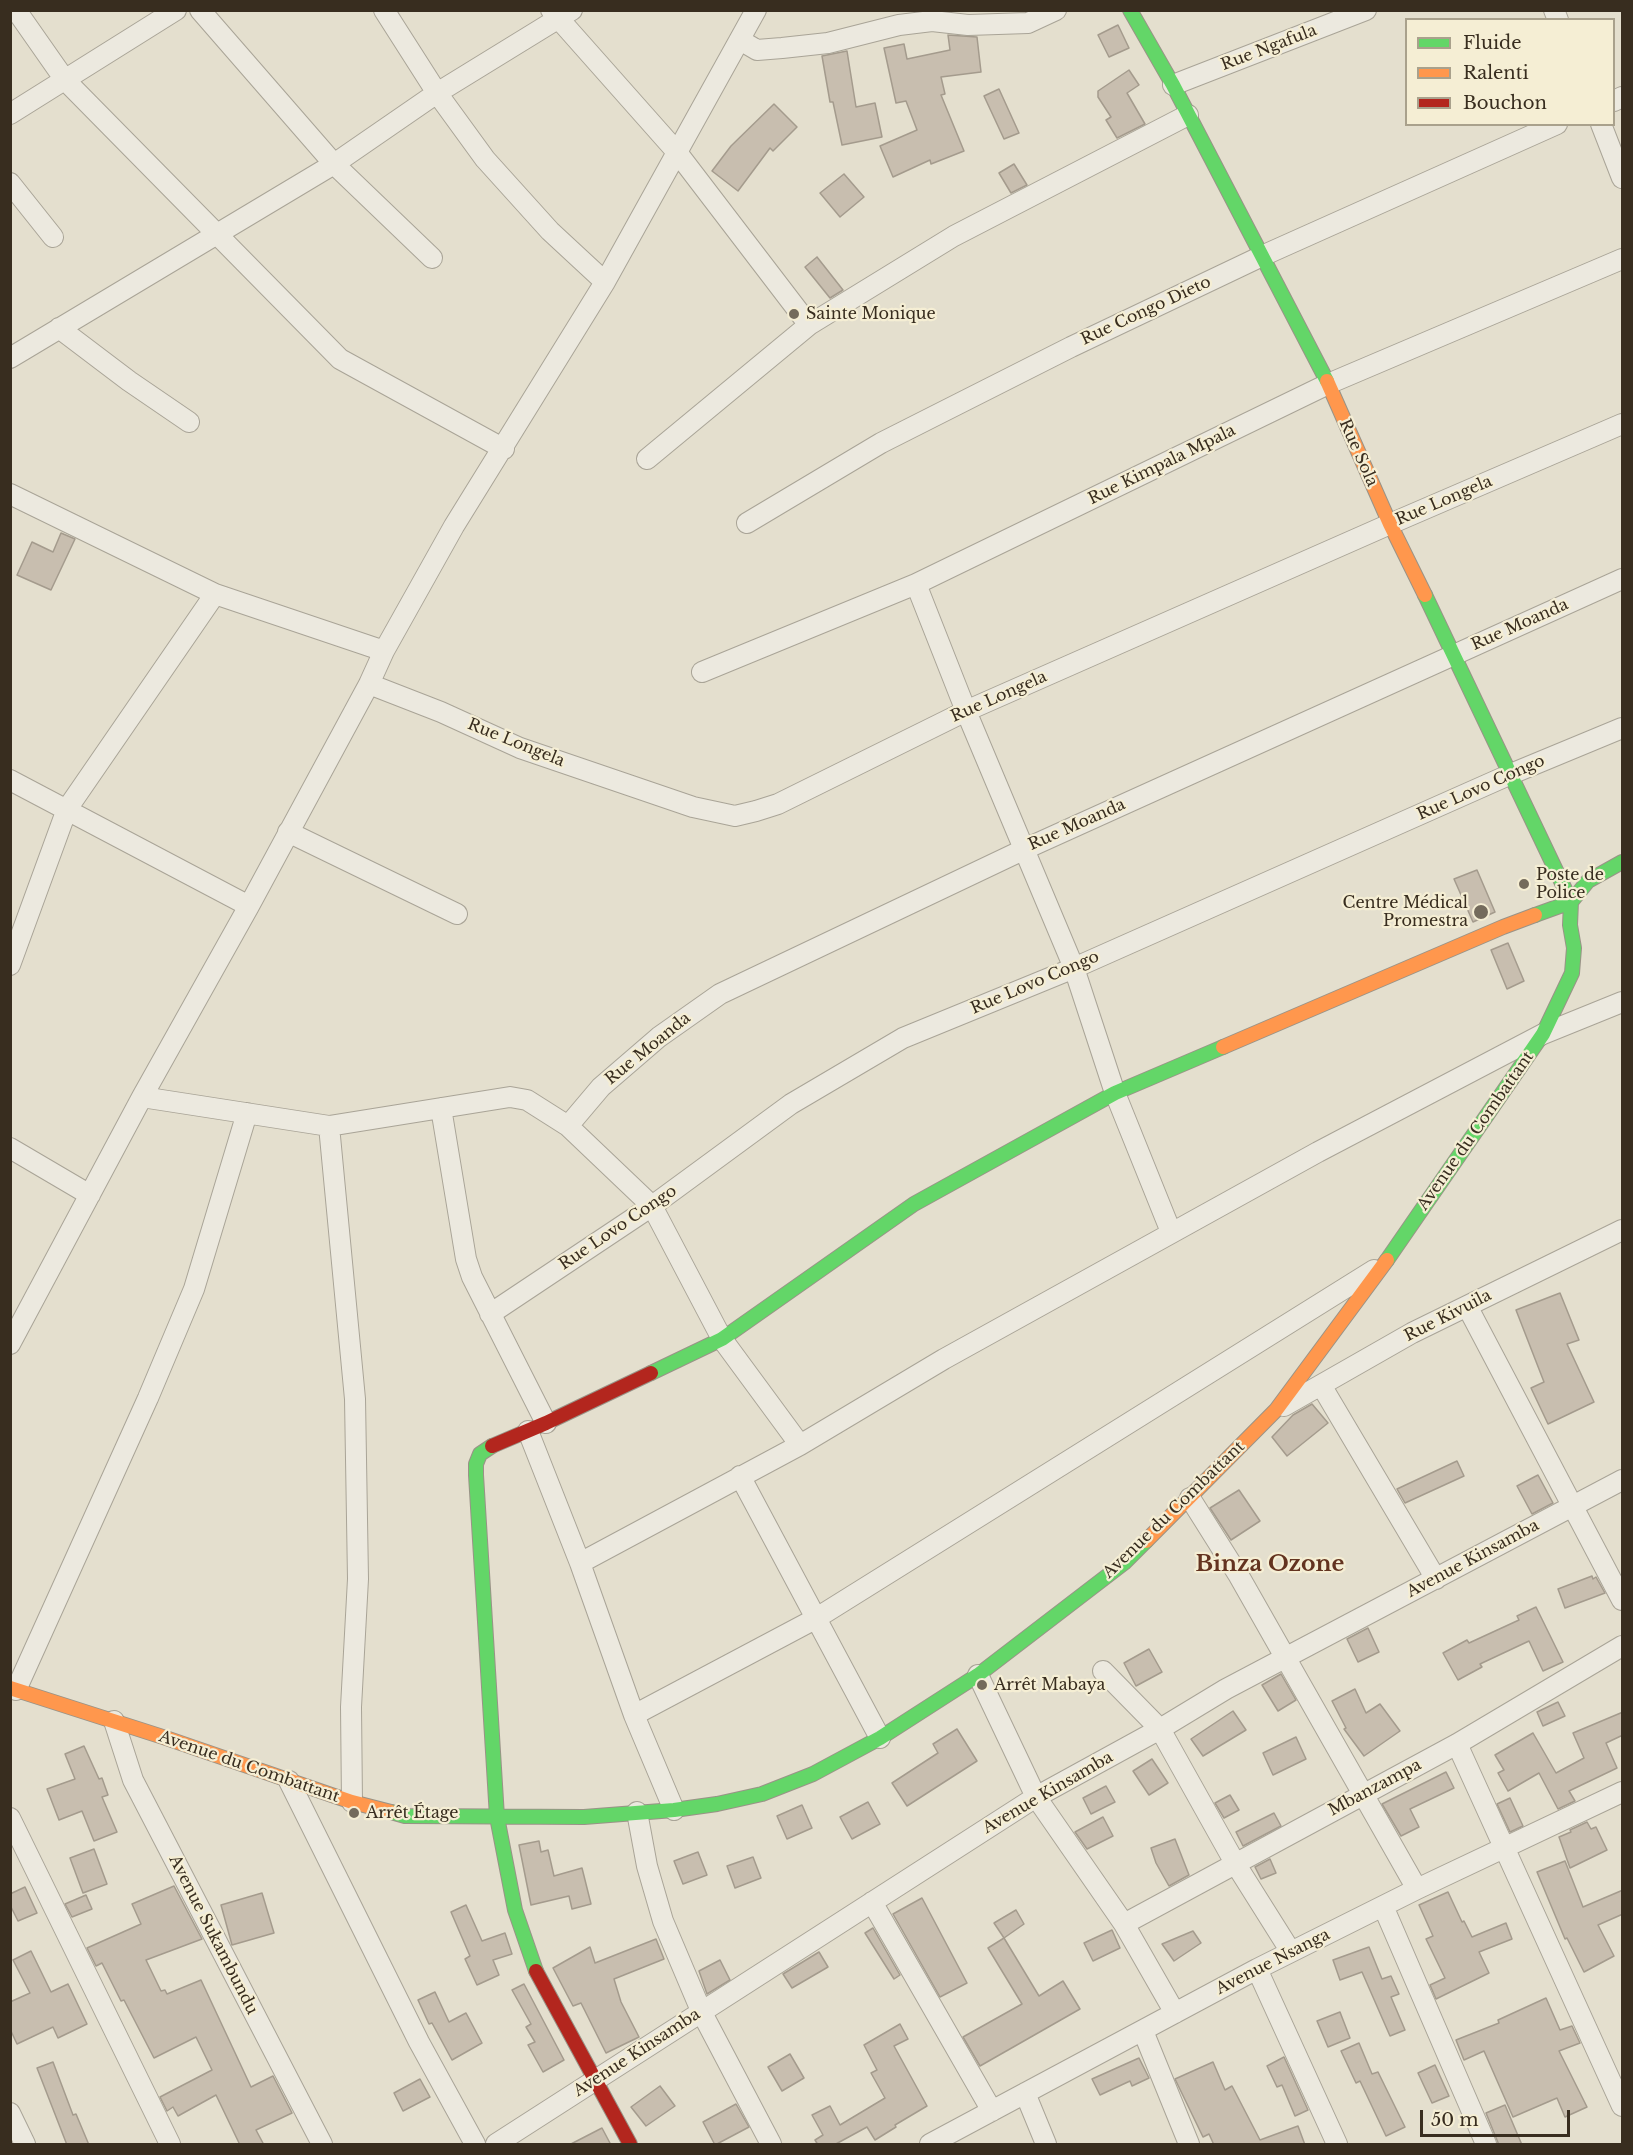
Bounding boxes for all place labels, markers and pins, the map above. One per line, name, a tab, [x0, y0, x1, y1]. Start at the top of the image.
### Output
place label: Sainte Monique	[806, 304, 936, 324]
marker: Sainte Monique	[787, 307, 801, 321]
place label: Poste de Police	[1536, 865, 1604, 903]
marker: Poste de Police	[1517, 877, 1531, 891]
place label: Centre Médical Promestra	[1343, 893, 1468, 931]
marker: Centre Médical Promestra	[1472, 903, 1490, 921]
place label: Arrêt Mabaya	[994, 1675, 1105, 1695]
marker: Arrêt Mabaya	[975, 1678, 989, 1692]
place label: Arrêt Étage	[366, 1803, 458, 1823]
marker: Arrêt Étage	[347, 1806, 361, 1820]

